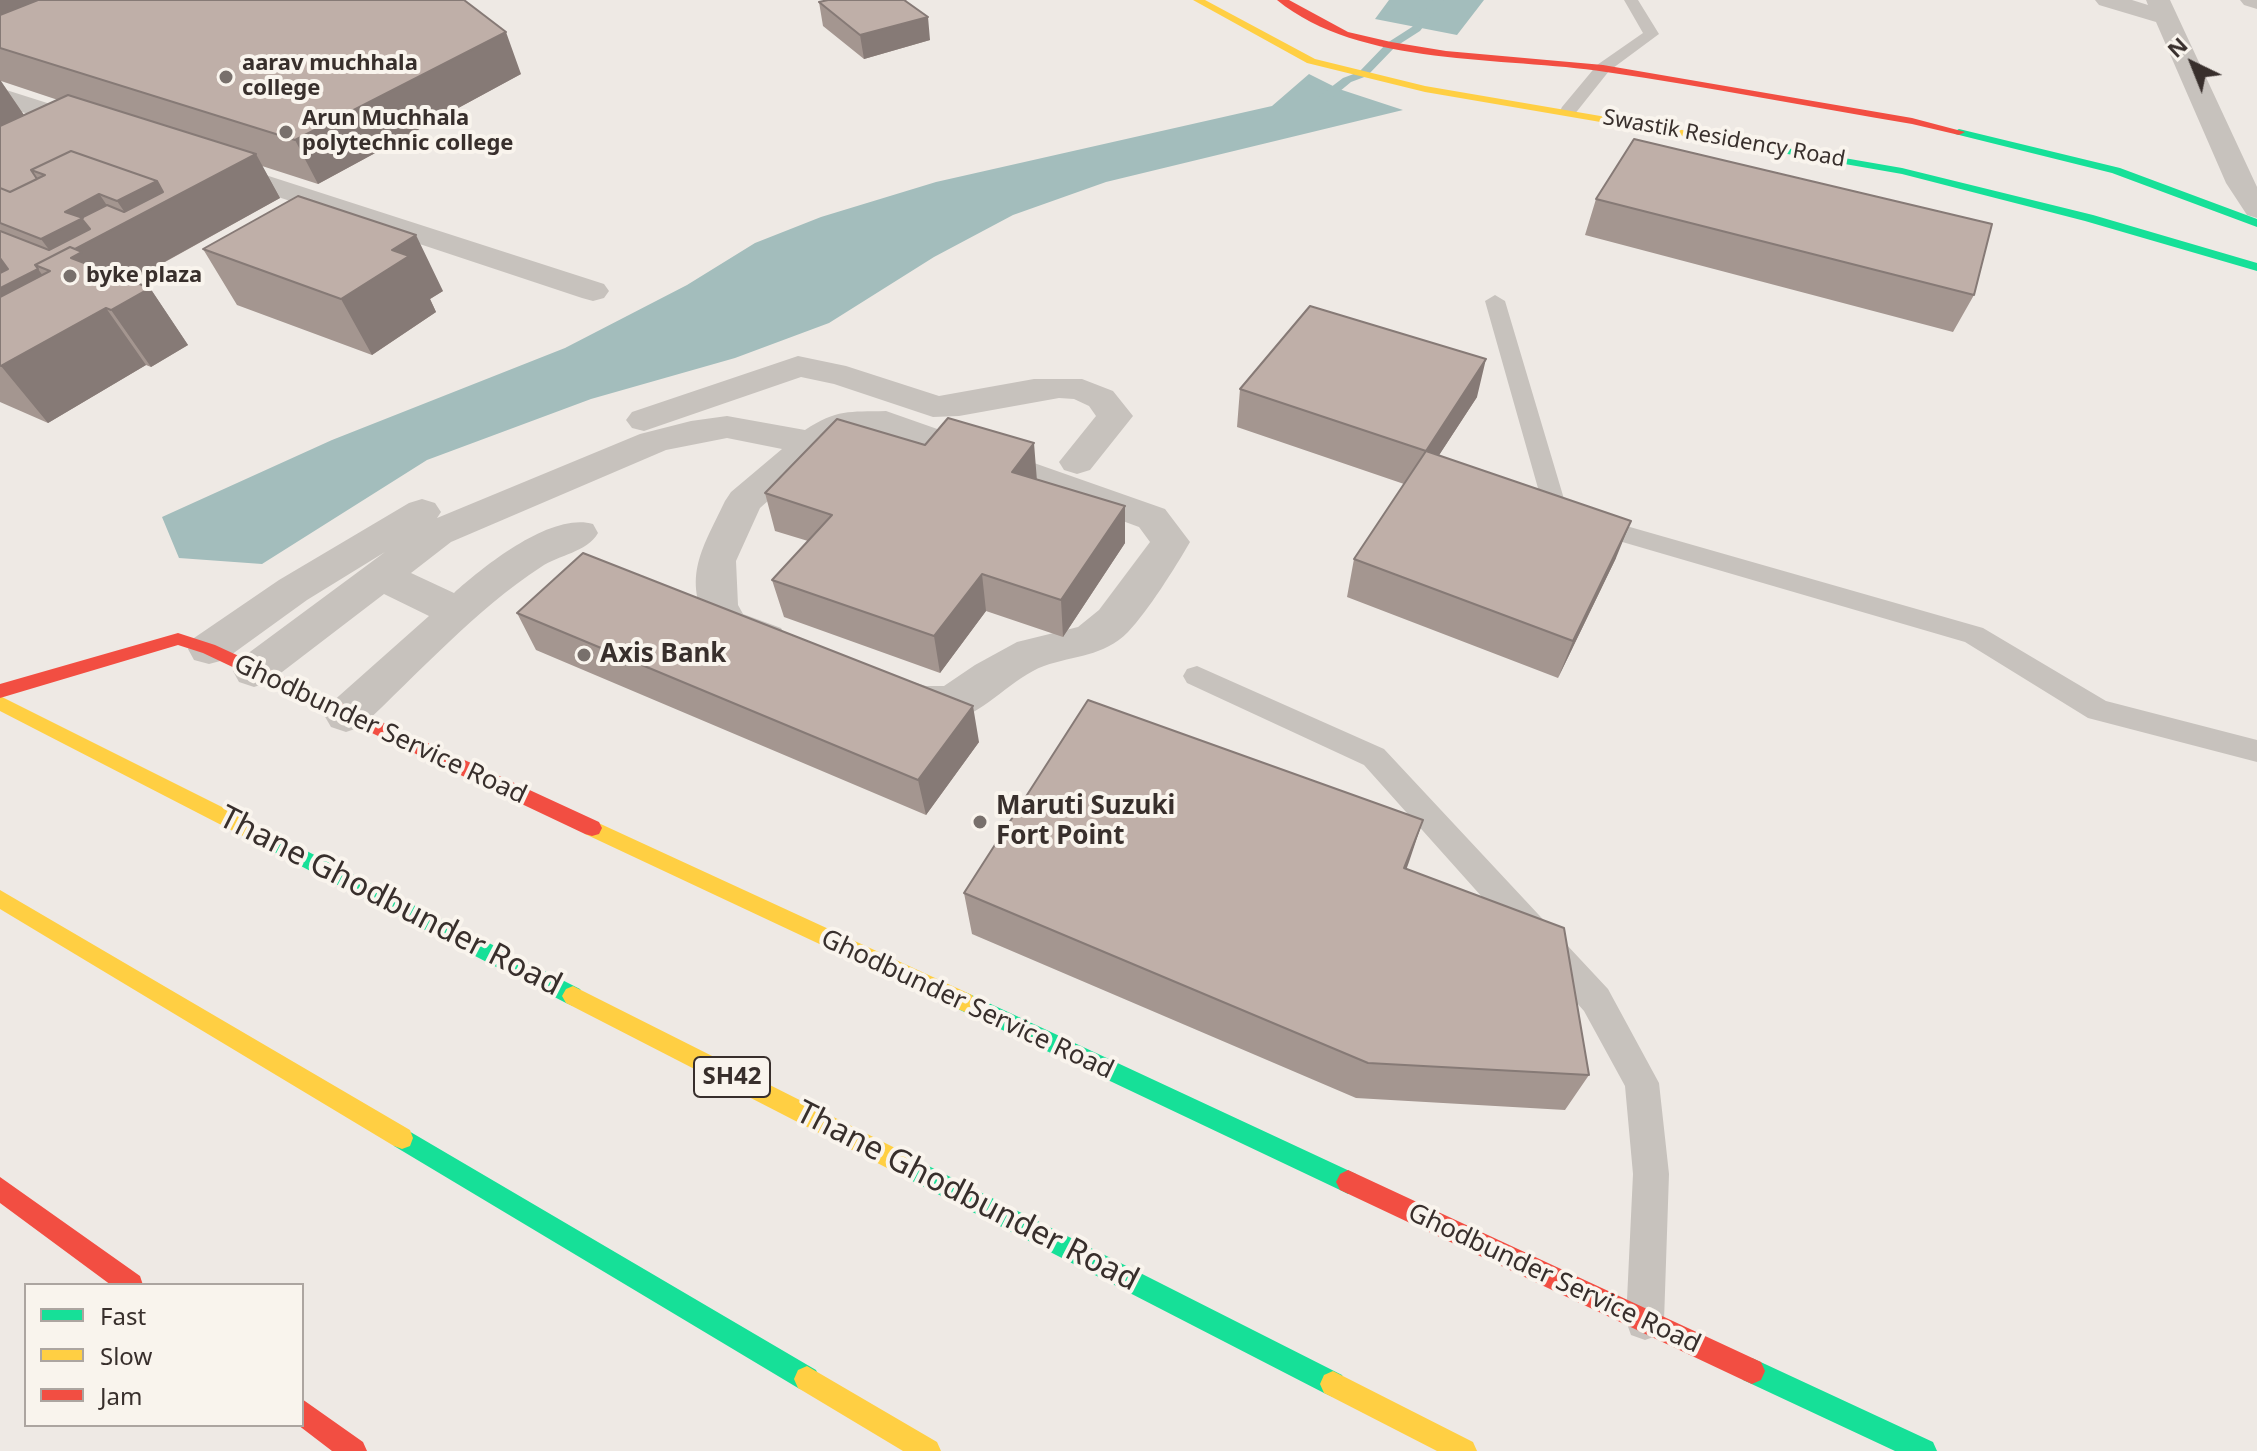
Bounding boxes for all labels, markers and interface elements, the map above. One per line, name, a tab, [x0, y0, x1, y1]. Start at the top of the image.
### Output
north arrow	[2153, 24, 2233, 104]
text: N	[2160, 29, 2193, 64]
place label: aarav muchhala college	[242, 51, 418, 102]
marker: aarav muchhala college	[217, 68, 235, 86]
street label: Swastik Residency Road	[1601, 105, 1847, 173]
place label: Arun Muchhala polytechnic college	[302, 106, 513, 158]
marker: Arun Muchhala polytechnic college	[277, 123, 295, 141]
place label: byke plaza	[86, 263, 202, 289]
marker: byke plaza	[61, 267, 79, 285]
place label: Axis Bank	[600, 639, 726, 671]
marker: Axis Bank	[575, 646, 593, 664]
street label: Ghodbunder Service Road	[229, 648, 531, 812]
place label: Maruti Suzuki Fort Point	[996, 791, 1175, 852]
street label: Thane Ghodbunder Road	[212, 799, 568, 1005]
marker: Maruti Suzuki Fort Point	[971, 813, 989, 831]
street label: Ghodbunder Service Road	[816, 923, 1118, 1087]
road number: SH42	[694, 1057, 770, 1097]
street label: Thane Ghodbunder Road	[789, 1094, 1145, 1300]
street label: Ghodbunder Service Road	[1403, 1197, 1705, 1361]
legend	[24, 1283, 304, 1427]
text: Fast	[100, 1299, 146, 1332]
text: Slow	[100, 1339, 152, 1372]
text: Jam	[100, 1379, 142, 1412]

